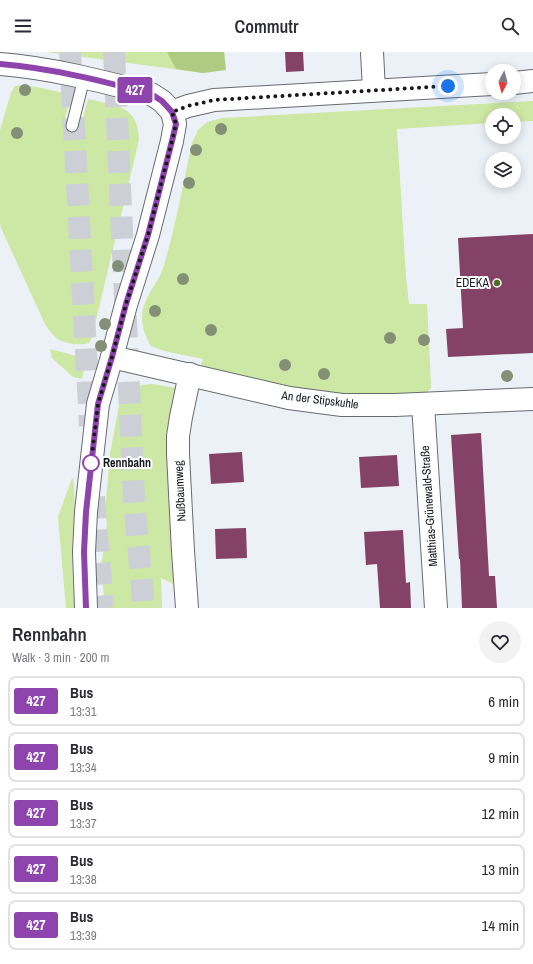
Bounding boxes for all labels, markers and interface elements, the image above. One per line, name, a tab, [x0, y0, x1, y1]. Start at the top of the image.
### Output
text: Commutr	[235, 14, 298, 39]
icon: menu	[12, 15, 34, 37]
icon: search	[499, 15, 521, 37]
north arrow	[485, 64, 521, 100]
map controls	[485, 64, 521, 188]
your location	[438, 76, 458, 96]
line badge: 427	[112, 77, 158, 103]
text: 427	[125, 81, 145, 99]
button: locate	[485, 108, 521, 144]
button: layers	[485, 152, 521, 188]
place label: EDEKA	[456, 275, 489, 291]
marker: EDEKA	[492, 278, 502, 288]
street label: An der Stipskuhle	[279, 387, 360, 413]
street label: Matthias-Grünewald-Straße	[417, 445, 441, 567]
marker: Rennbahn	[82, 454, 100, 472]
place label: Rennbahn	[103, 455, 151, 471]
street label: Nußbaumweg	[170, 459, 190, 522]
text: Rennbahn	[12, 621, 87, 647]
button: heart	[479, 621, 521, 663]
text: Walk · 3 min · 200 m	[12, 649, 109, 666]
text: Bus	[70, 682, 93, 703]
text: 6 min	[488, 691, 519, 712]
text: 427	[26, 692, 46, 710]
text: 13:31	[70, 703, 97, 720]
text: Bus	[70, 738, 93, 759]
text: 9 min	[488, 747, 519, 768]
text: 427	[26, 748, 46, 766]
text: 13:34	[70, 759, 97, 776]
text: Bus	[70, 794, 93, 815]
text: 12 min	[481, 803, 519, 824]
text: 427	[26, 804, 46, 822]
text: 13:37	[70, 815, 97, 832]
text: Bus	[70, 850, 93, 871]
text: 13 min	[481, 859, 519, 880]
text: 427	[26, 860, 46, 878]
text: 13:38	[70, 871, 97, 888]
text: Bus	[70, 906, 93, 927]
text: 14 min	[481, 915, 519, 936]
text: 427	[26, 916, 46, 934]
text: 13:39	[70, 927, 97, 944]

